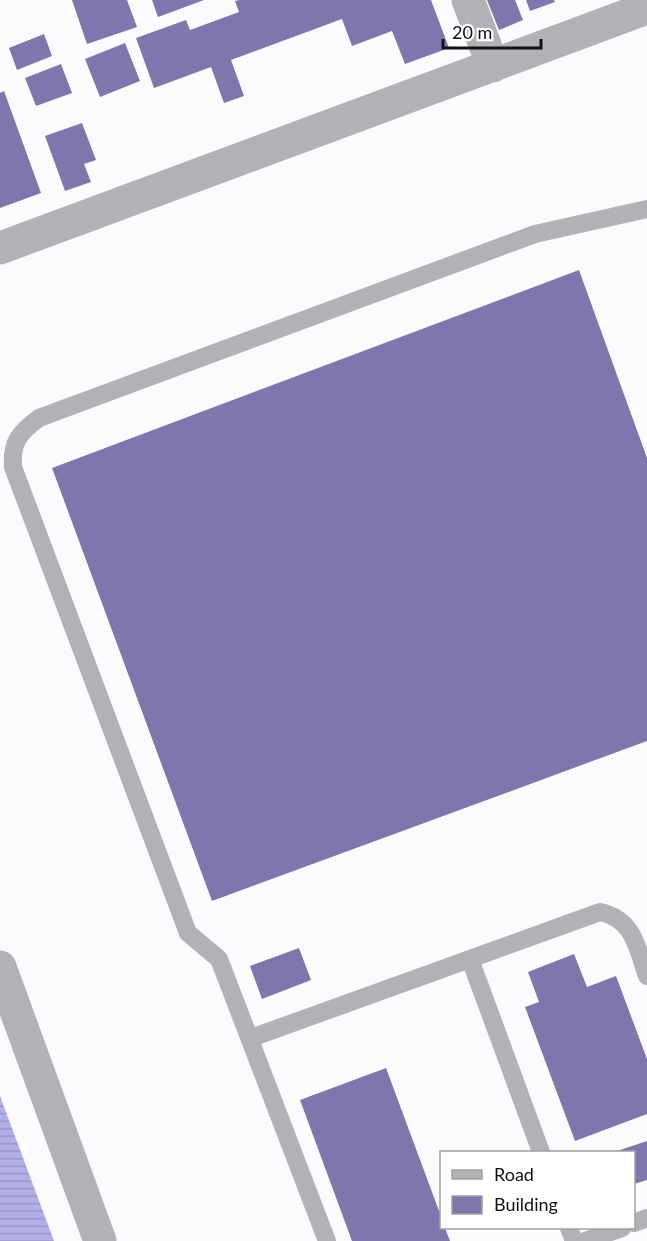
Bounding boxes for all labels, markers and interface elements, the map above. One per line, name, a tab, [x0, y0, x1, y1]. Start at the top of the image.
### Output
scale bar	[443, 12, 540, 50]
text: 20 m	[452, 21, 492, 43]
legend	[440, 1151, 635, 1229]
text: Road	[494, 1163, 534, 1185]
text: Building	[494, 1193, 558, 1215]

